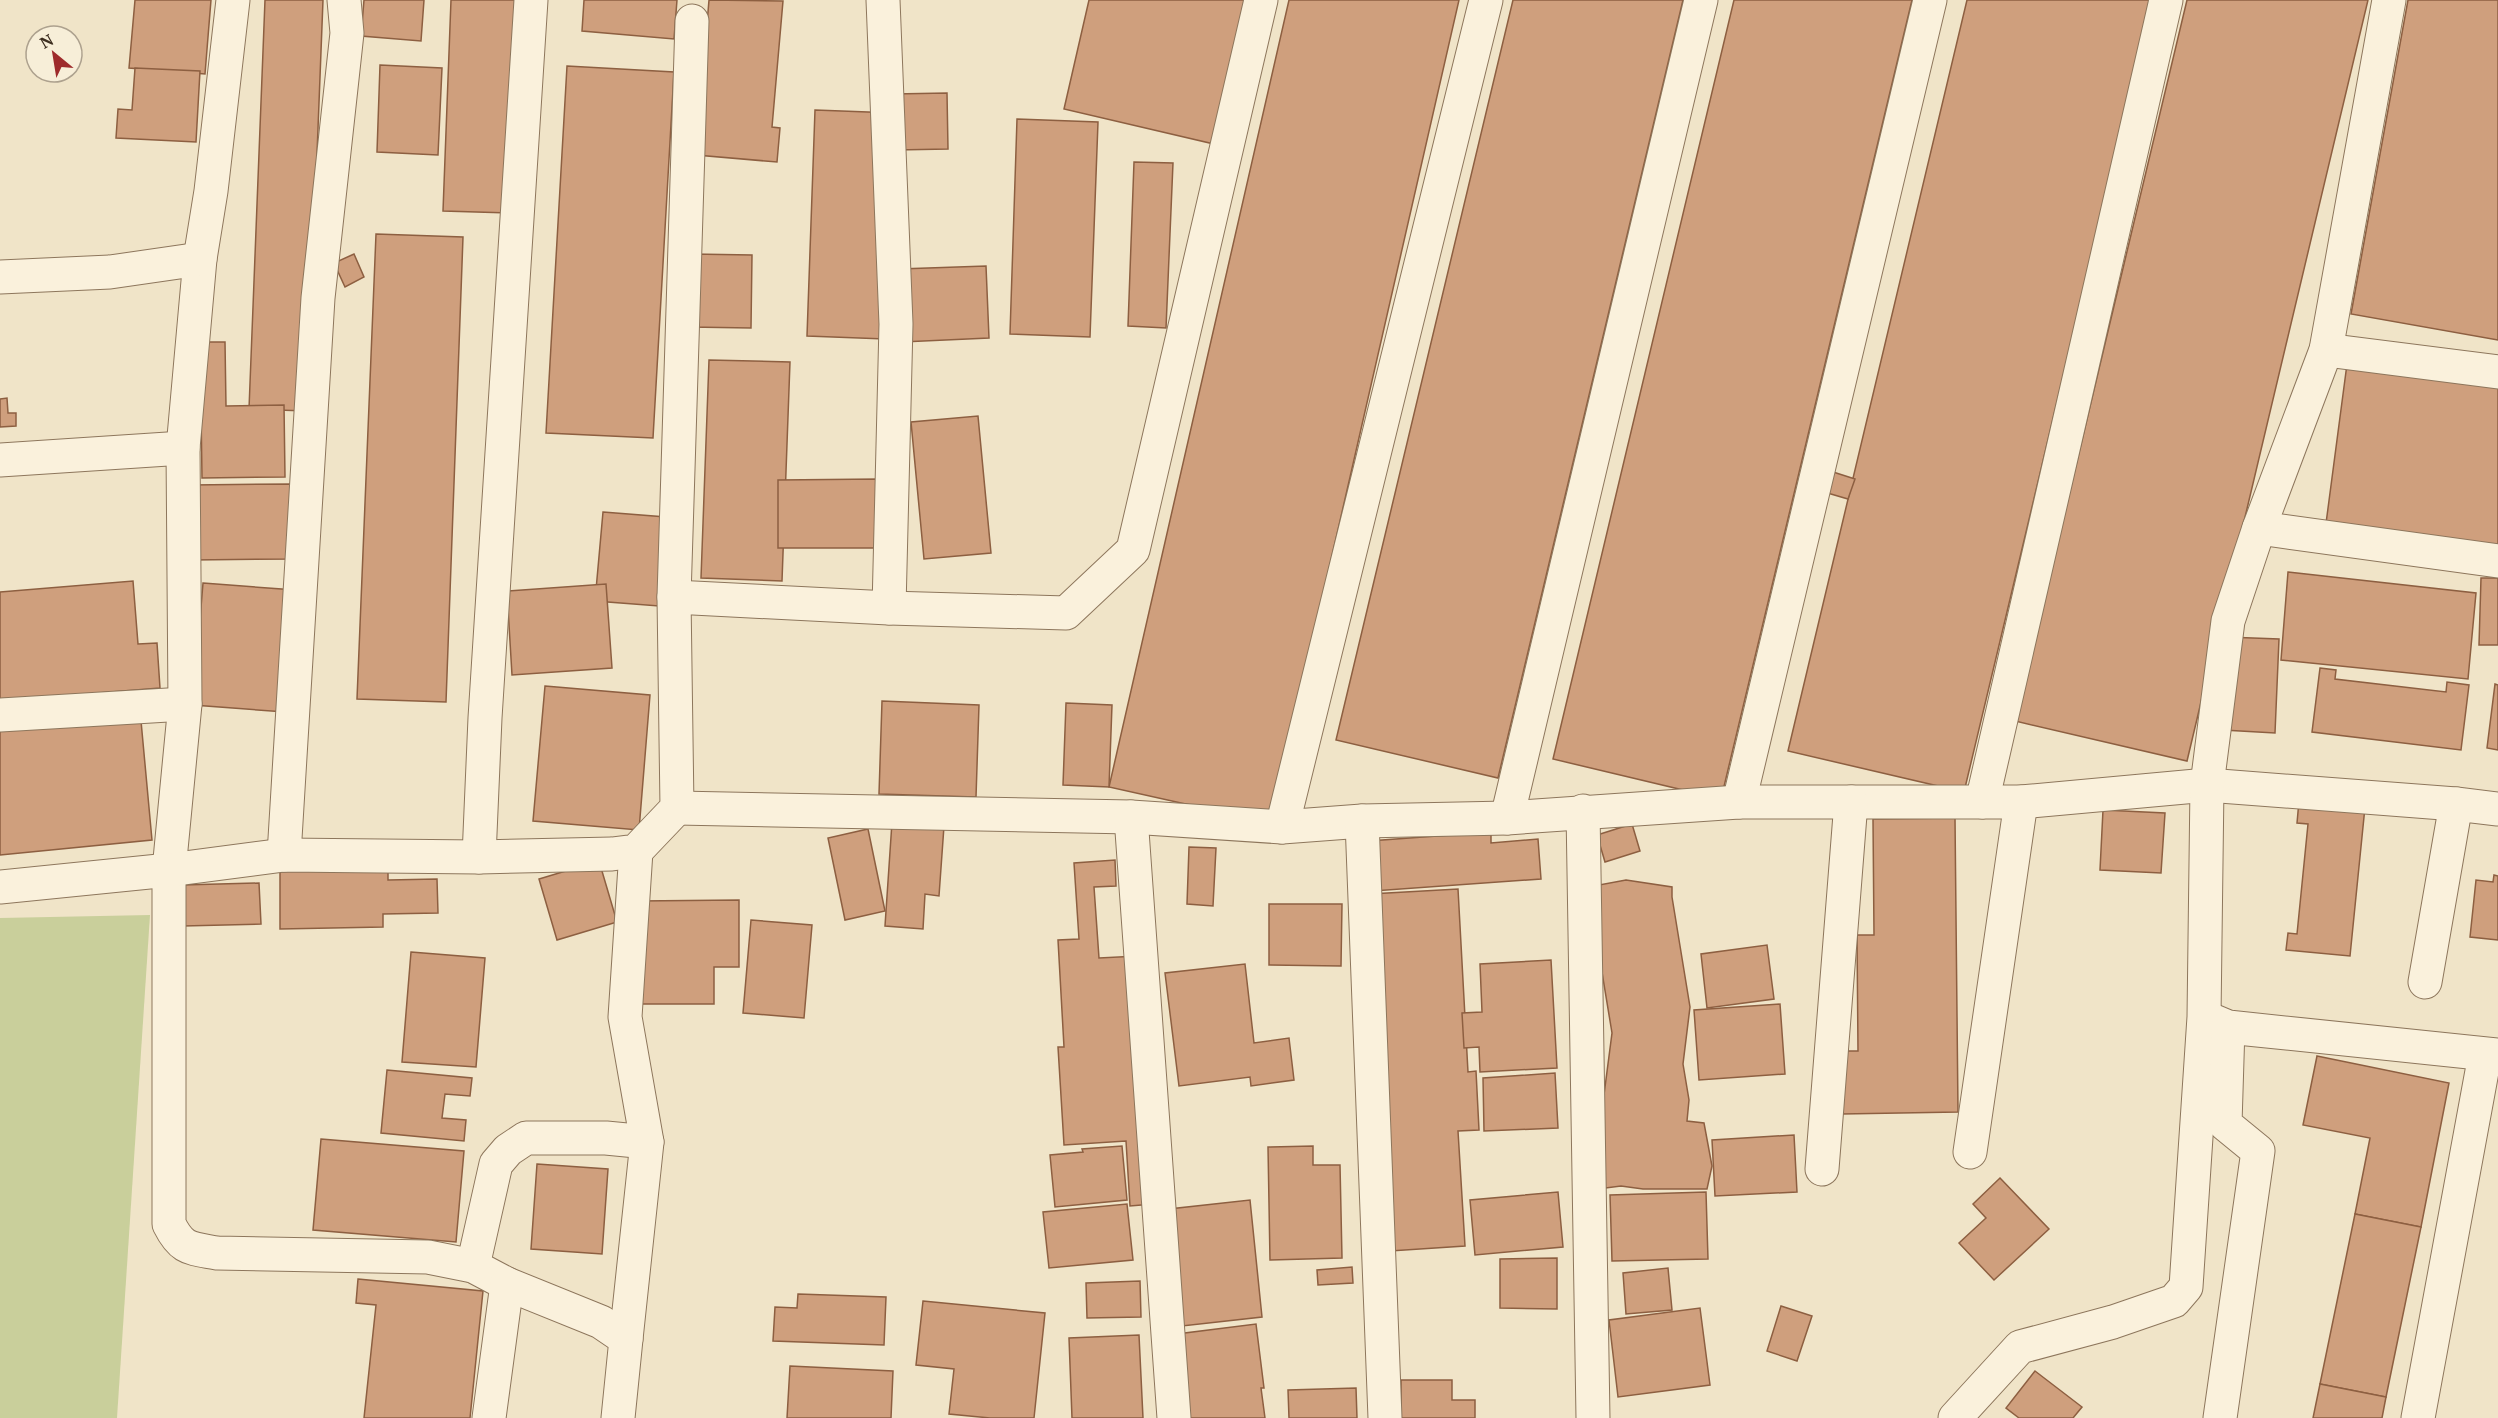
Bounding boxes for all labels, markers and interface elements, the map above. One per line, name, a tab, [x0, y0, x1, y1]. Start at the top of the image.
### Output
north arrow	[24, 24, 84, 84]
text: N	[36, 28, 57, 54]

